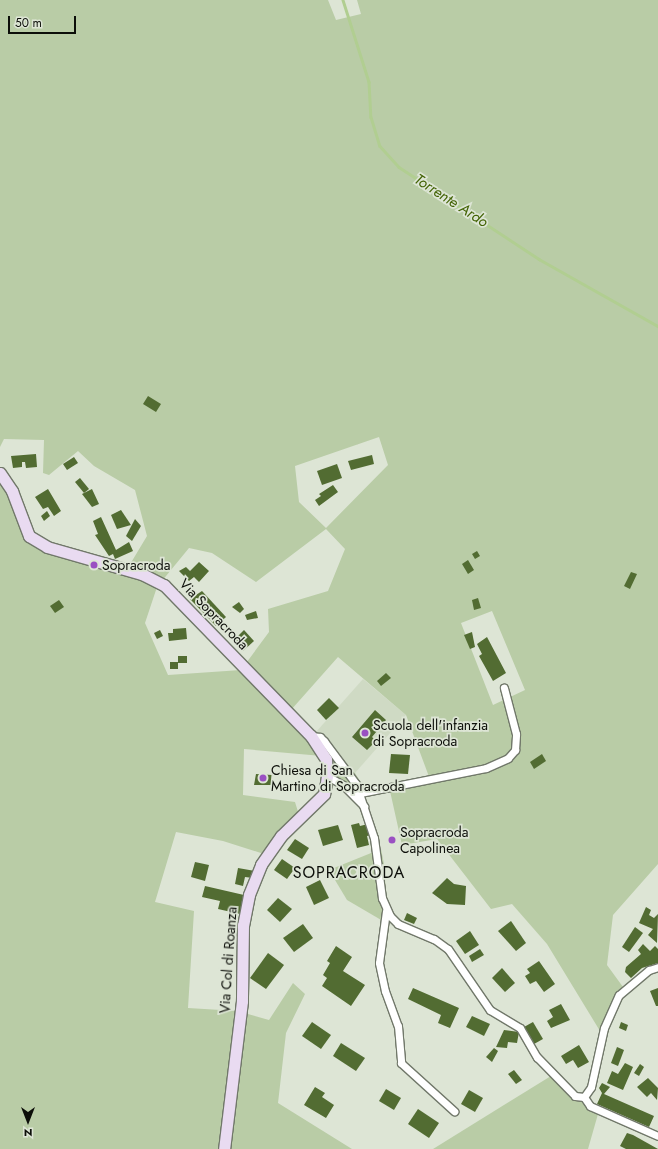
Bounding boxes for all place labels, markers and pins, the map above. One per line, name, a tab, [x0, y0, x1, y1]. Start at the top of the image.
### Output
place label: Sopracroda	[102, 557, 170, 573]
marker: Sopracroda	[89, 560, 99, 570]
place label: Scuola dell'infanzia di Sopracroda	[373, 717, 488, 750]
marker: Scuola dell'infanzia di Sopracroda	[360, 728, 370, 738]
place label: Chiesa di San Martino di Sopracroda	[271, 762, 404, 794]
marker: Chiesa di San Martino di Sopracroda	[258, 773, 268, 783]
place label: Sopracroda Capolinea	[400, 824, 468, 856]
marker: Sopracroda Capolinea	[387, 835, 397, 845]

